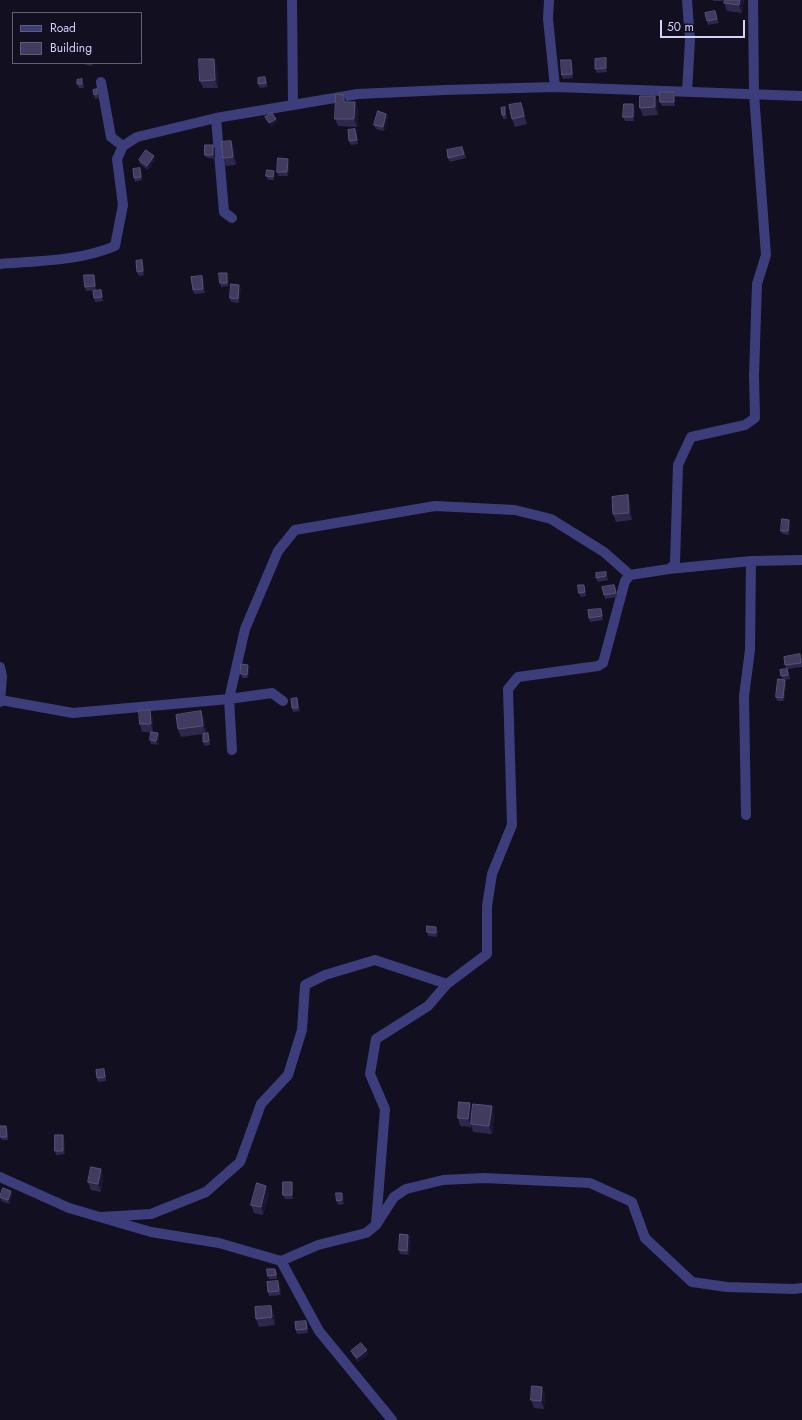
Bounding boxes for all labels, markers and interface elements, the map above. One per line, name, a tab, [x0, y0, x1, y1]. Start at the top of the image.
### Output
legend	[12, 12, 142, 64]
scale bar	[662, 12, 747, 38]
text: 50 m	[667, 18, 694, 36]
text: Road	[50, 19, 76, 37]
text: Building	[50, 39, 92, 57]

